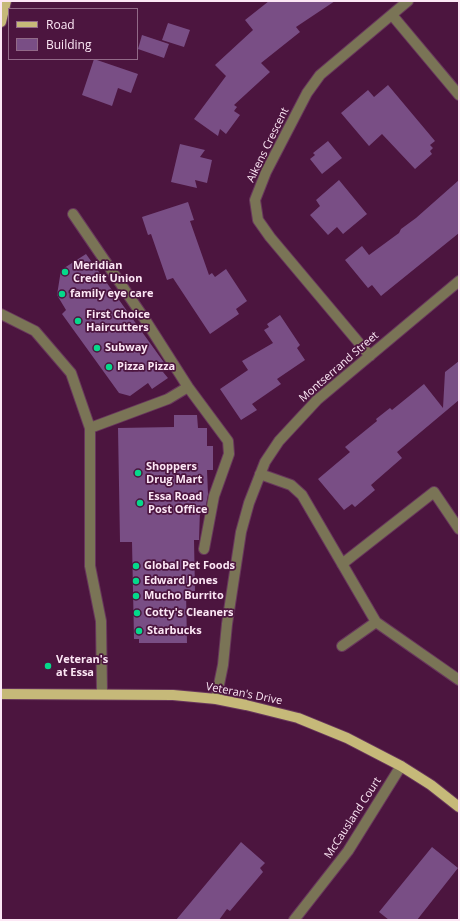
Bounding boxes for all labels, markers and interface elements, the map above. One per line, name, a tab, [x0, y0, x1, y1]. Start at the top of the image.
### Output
legend	[8, 8, 138, 60]
text: Road	[46, 16, 75, 33]
text: Building	[46, 36, 91, 53]
street label: Aikens Crescent	[244, 105, 292, 185]
place label: Meridian Credit Union	[73, 259, 142, 285]
marker: Meridian Credit Union	[60, 267, 70, 277]
place label: family eye care	[70, 287, 153, 301]
marker: family eye care	[57, 289, 67, 299]
place label: First Choice Haircutters	[86, 308, 150, 334]
marker: First Choice Haircutters	[73, 316, 83, 326]
street label: Montserrand Street	[297, 329, 381, 405]
place label: Subway	[105, 341, 148, 355]
marker: Subway	[92, 343, 102, 353]
place label: Pizza Pizza	[117, 360, 175, 374]
marker: Pizza Pizza	[104, 362, 114, 372]
place label: Shoppers Drug Mart	[146, 460, 202, 486]
marker: Shoppers Drug Mart	[133, 468, 143, 478]
place label: Essa Road Post Office	[148, 490, 208, 516]
marker: Essa Road Post Office	[135, 498, 145, 508]
place label: Global Pet Foods	[144, 559, 235, 573]
marker: Global Pet Foods	[131, 561, 141, 571]
place label: Edward Jones	[144, 574, 218, 588]
marker: Edward Jones	[131, 576, 141, 586]
place label: Mucho Burrito	[144, 589, 224, 603]
marker: Mucho Burrito	[131, 591, 141, 601]
place label: Cotty's Cleaners	[145, 606, 234, 620]
marker: Cotty's Cleaners	[132, 608, 142, 618]
place label: Starbucks	[147, 624, 202, 638]
marker: Starbucks	[134, 626, 144, 636]
place label: Veteran's at Essa	[56, 653, 108, 679]
marker: Veteran's at Essa	[43, 661, 53, 671]
street label: Veteran's Drive	[205, 680, 283, 708]
street label: McCausland Court	[322, 775, 384, 861]

